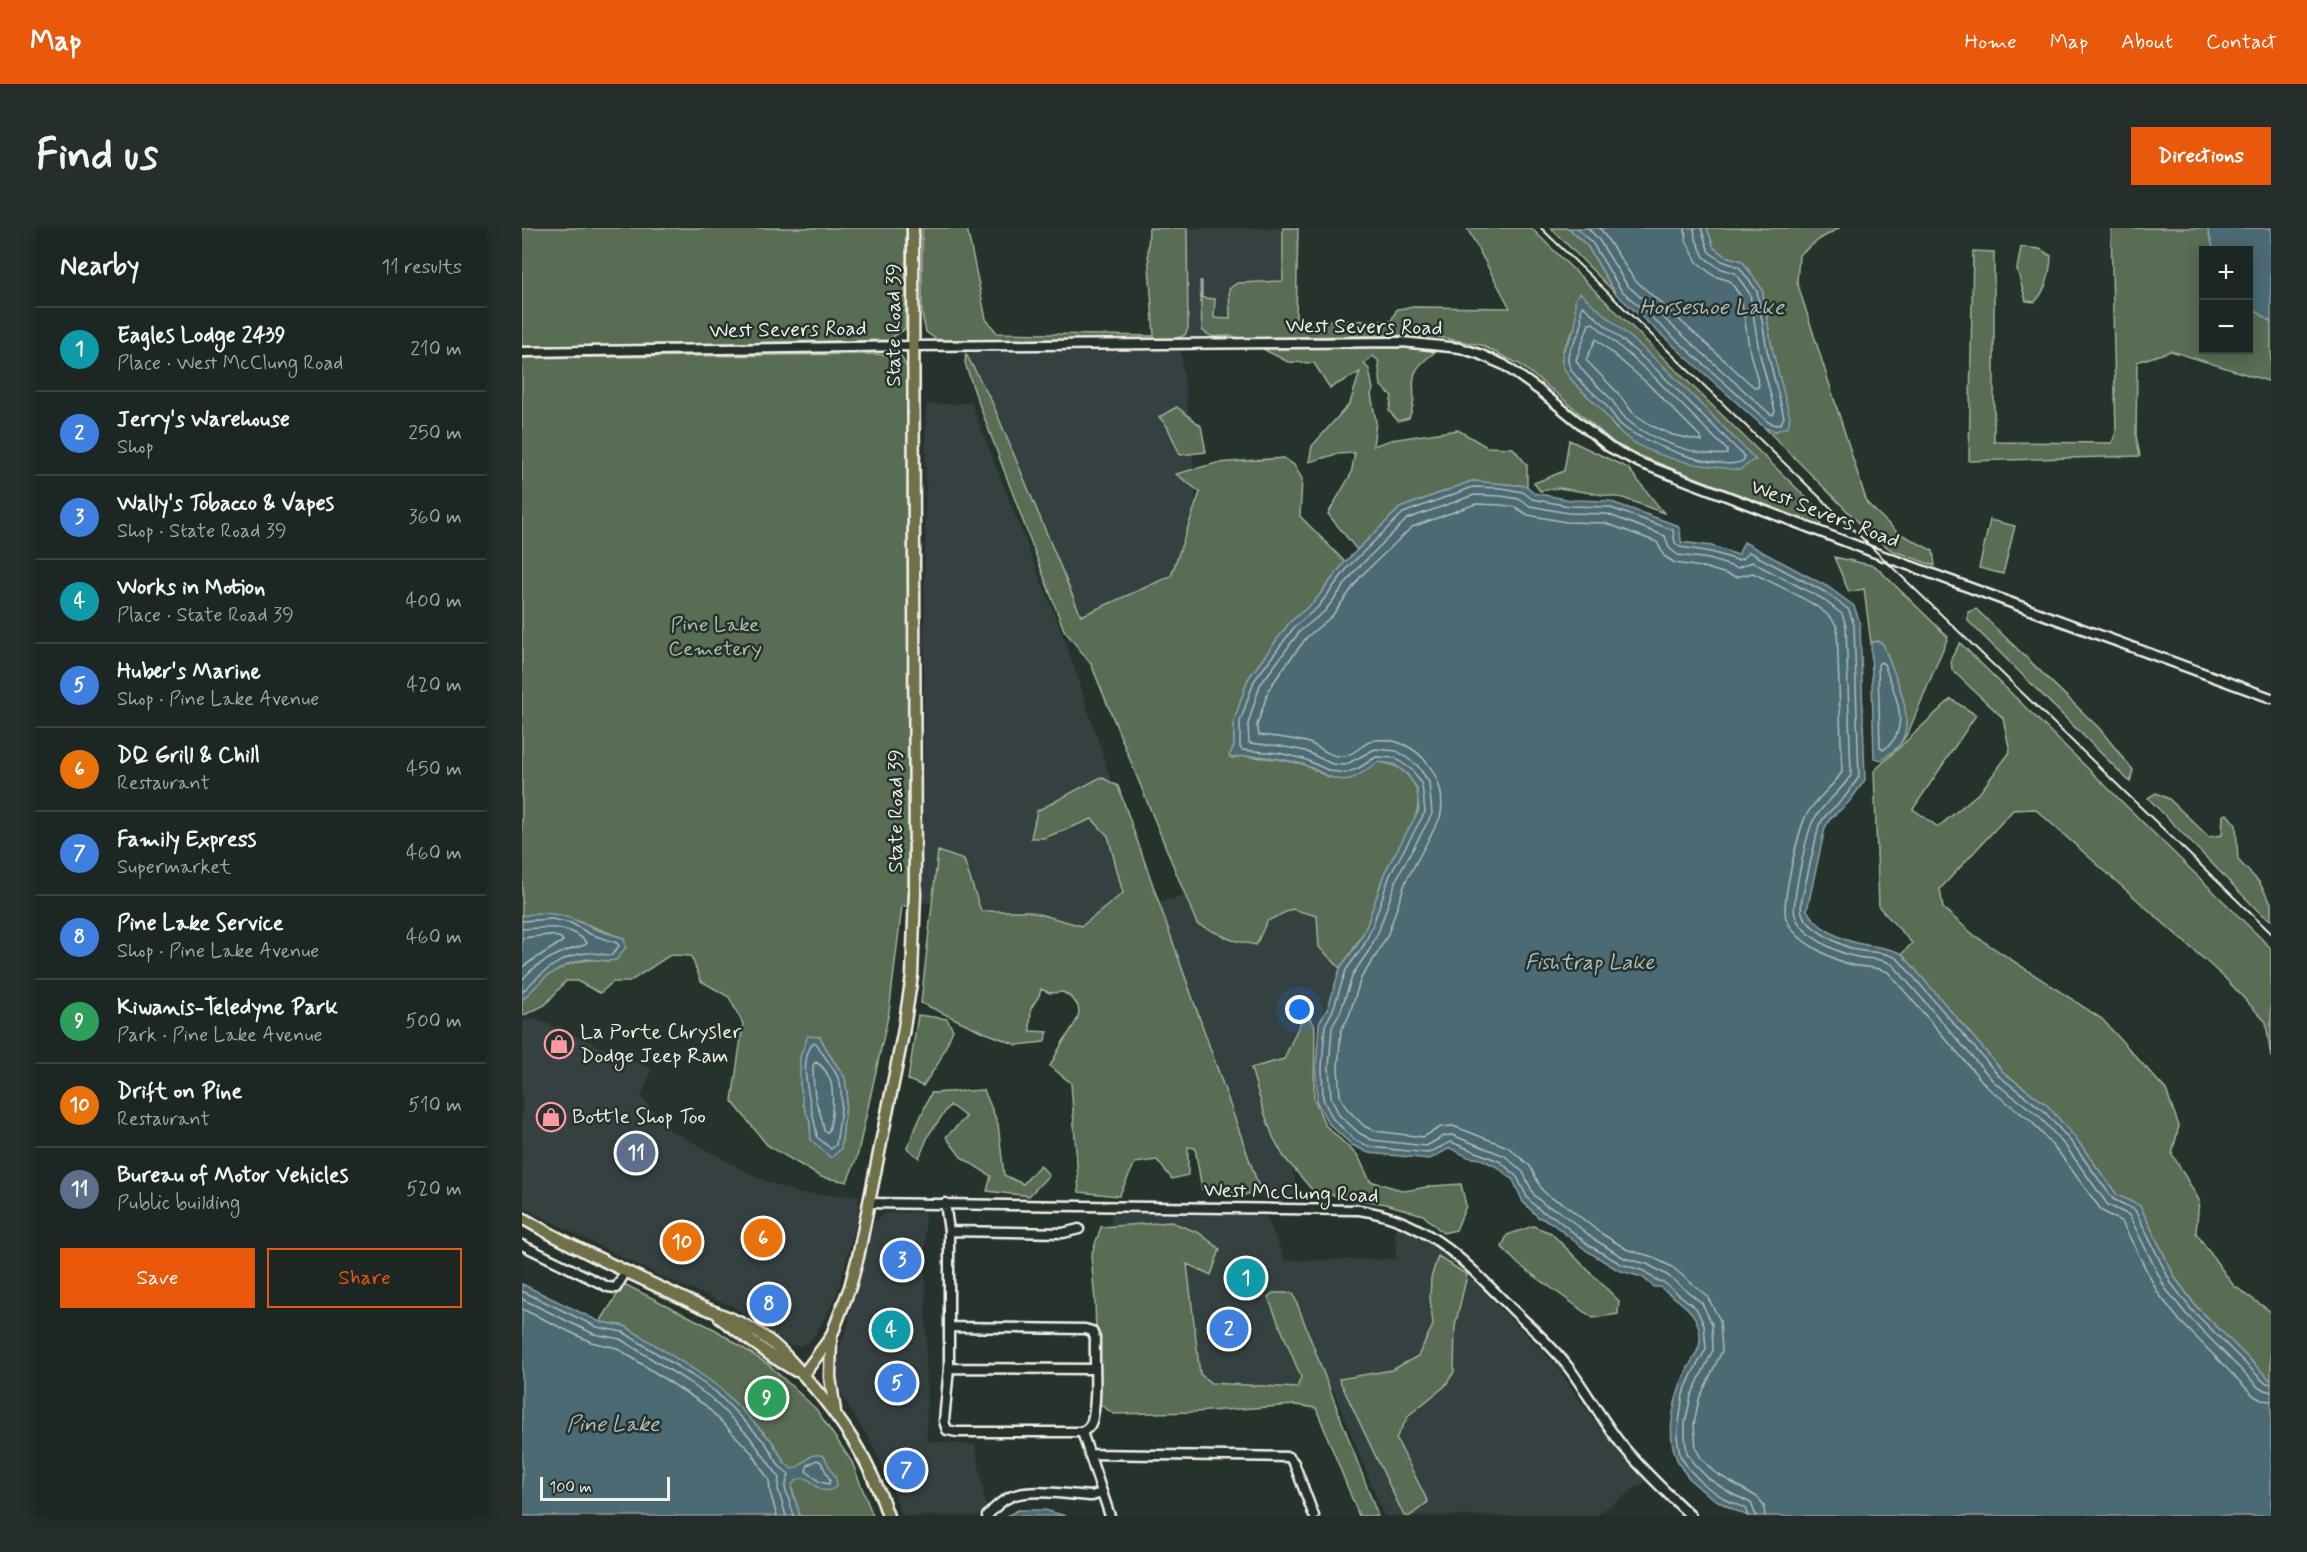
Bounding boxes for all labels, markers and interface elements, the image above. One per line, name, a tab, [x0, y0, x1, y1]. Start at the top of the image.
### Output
text: Map	[30, 24, 81, 61]
text: Home	[1965, 28, 2017, 56]
text: Map	[2050, 28, 2088, 56]
text: About	[2121, 28, 2173, 56]
text: Contact	[2206, 28, 2277, 56]
button: Directions	[2131, 127, 2271, 185]
text: Find us	[36, 129, 158, 184]
map controls	[2199, 246, 2253, 354]
button: +	[2199, 246, 2253, 300]
text: Nearby	[60, 250, 139, 284]
text: 11 results	[381, 254, 462, 281]
street label: State Road 39	[880, 263, 908, 387]
water label: Horseshoe Lake	[1639, 294, 1786, 322]
button: −	[2199, 300, 2253, 354]
street label: West Severs Road	[1285, 312, 1443, 342]
street label: West Severs Road	[709, 315, 867, 345]
text: Eagles Lodge 2439	[117, 322, 286, 350]
text: 1	[75, 336, 84, 363]
text: 210 m	[410, 336, 462, 363]
text: Place · West McClung Road	[117, 350, 343, 377]
text: Jerry's Warehouse	[117, 406, 290, 434]
text: 2	[75, 420, 84, 447]
text: 250 m	[408, 420, 462, 447]
text: Shop	[117, 434, 154, 461]
street label: West Severs Road	[1747, 473, 1903, 555]
text: Wally's Tobacco & Vapes	[117, 490, 334, 518]
text: 3	[75, 504, 84, 531]
text: 360 m	[409, 504, 462, 531]
text: Shop · State Road 39	[117, 518, 287, 545]
text: Works in Motion	[117, 574, 265, 602]
text: 4	[74, 588, 85, 615]
text: 400 m	[406, 588, 462, 615]
text: Place · State Road 39	[117, 602, 294, 629]
park label: Pine Lake Cemetery	[668, 611, 762, 663]
text: Huber's Marine	[117, 658, 261, 686]
text: 5	[74, 672, 86, 699]
text: 420 m	[406, 672, 462, 699]
text: Shop · Pine Lake Avenue	[117, 686, 319, 713]
text: DQ Grill & Chill	[117, 742, 260, 770]
street label: State Road 39	[882, 749, 910, 873]
text: 6	[74, 756, 85, 783]
text: 450 m	[406, 756, 462, 783]
text: Restaurant	[117, 770, 210, 797]
text: Family Express	[117, 826, 256, 854]
text: 7	[73, 840, 86, 867]
text: 460 m	[406, 840, 462, 867]
text: Supermarket	[117, 854, 231, 881]
text: Pine Lake Service	[117, 910, 284, 938]
text: 8	[74, 924, 85, 951]
text: 460 m	[406, 924, 462, 951]
text: Shop · Pine Lake Avenue	[117, 938, 319, 965]
water label: Fishtrap Lake	[1525, 949, 1656, 977]
text: Kiwanis-Teledyne Park	[117, 994, 338, 1022]
your location	[1285, 995, 1314, 1024]
text: 9	[75, 1008, 84, 1035]
text: 500 m	[405, 1008, 462, 1035]
place label: La Porte Chrysler Dodge Jeep Ram	[580, 1018, 741, 1071]
text: Park · Pine Lake Avenue	[117, 1022, 322, 1049]
shop icon: La Porte Chrysler Dodge Jeep Ram	[543, 1028, 575, 1060]
text: Drift on Pine	[117, 1078, 242, 1106]
text: 10	[69, 1092, 90, 1119]
text: 510 m	[408, 1092, 462, 1119]
shop icon: Bottle Shop Too	[535, 1101, 567, 1133]
place label: Bottle Shop Too	[572, 1103, 706, 1131]
text: Restaurant	[117, 1106, 210, 1133]
pin: 11	[616, 1130, 656, 1176]
text: Bureau of Motor Vehicles	[117, 1162, 349, 1190]
text: 11	[71, 1176, 88, 1203]
text: 520 m	[406, 1176, 462, 1203]
street label: West McClung Road	[1203, 1176, 1379, 1211]
text: Public building	[117, 1190, 240, 1217]
pin: 6	[744, 1216, 782, 1260]
pin: 10	[662, 1220, 702, 1264]
pin: 3	[882, 1238, 922, 1282]
button: Save	[60, 1248, 255, 1308]
button: Share	[267, 1248, 462, 1308]
pin: 1	[1226, 1256, 1266, 1300]
pin: 8	[750, 1282, 788, 1326]
pin: 2	[1210, 1306, 1248, 1352]
pin: 4	[872, 1308, 910, 1352]
pin: 5	[878, 1360, 916, 1406]
pin: 9	[748, 1376, 786, 1420]
water label: Pine Lake	[566, 1411, 661, 1439]
pin: 7	[886, 1448, 926, 1492]
scale bar	[540, 1474, 670, 1502]
text: 100 m	[549, 1477, 592, 1498]

